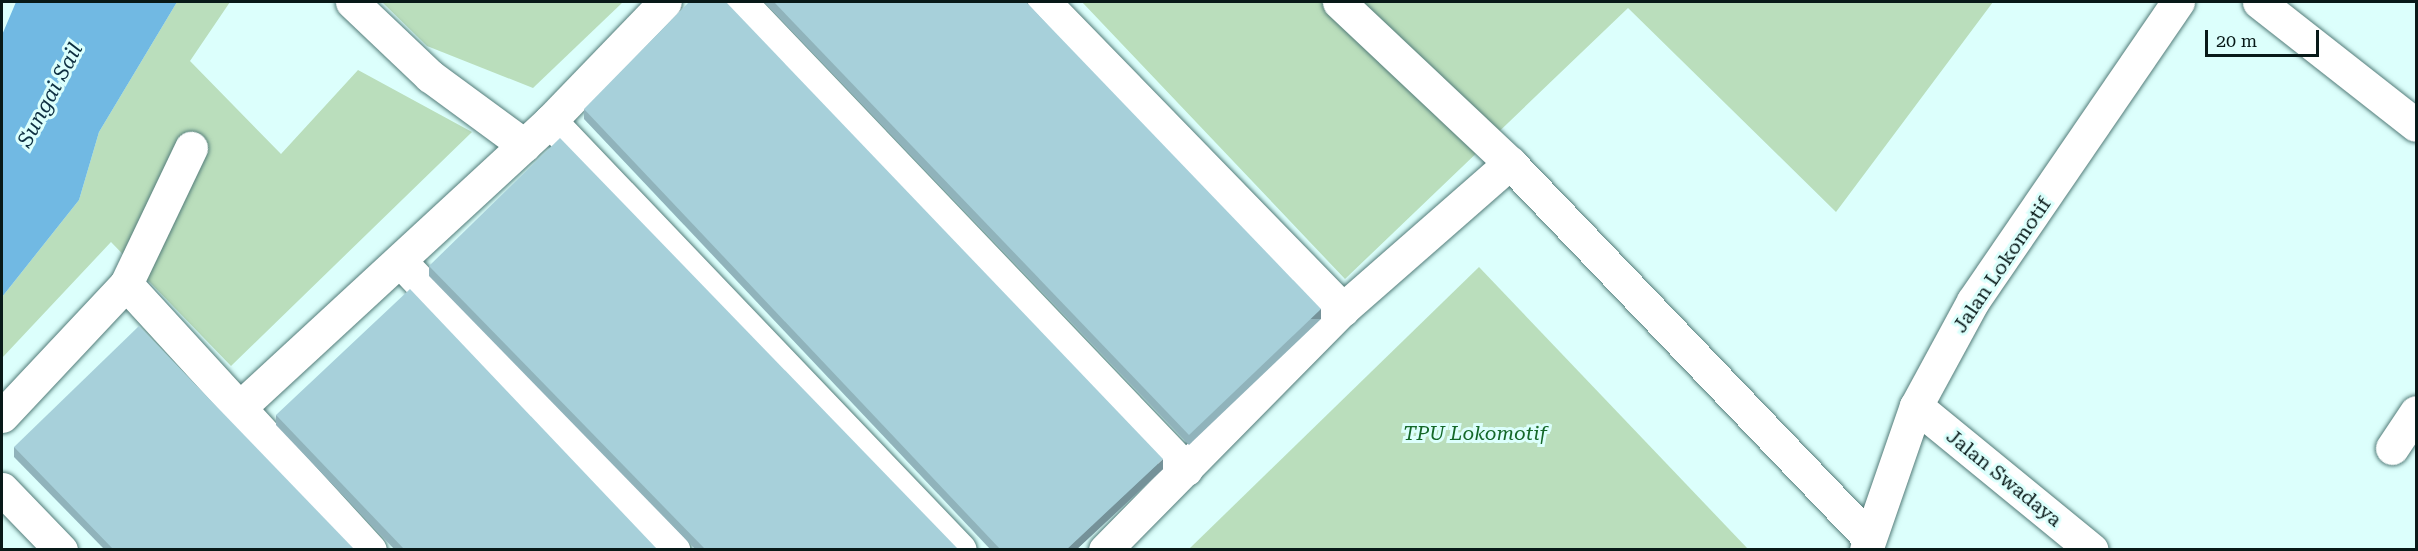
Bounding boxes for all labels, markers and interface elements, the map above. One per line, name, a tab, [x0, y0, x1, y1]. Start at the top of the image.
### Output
scale bar	[2208, 18, 2322, 56]
text: 20 m	[2216, 30, 2257, 51]
water label: Sungai Sail	[12, 39, 88, 151]
street label: Jalan Lokomotif	[1948, 193, 2056, 337]
park label: TPU Lokomotif	[1403, 421, 1547, 445]
street label: Jalan Swadaya	[1942, 424, 2066, 532]

